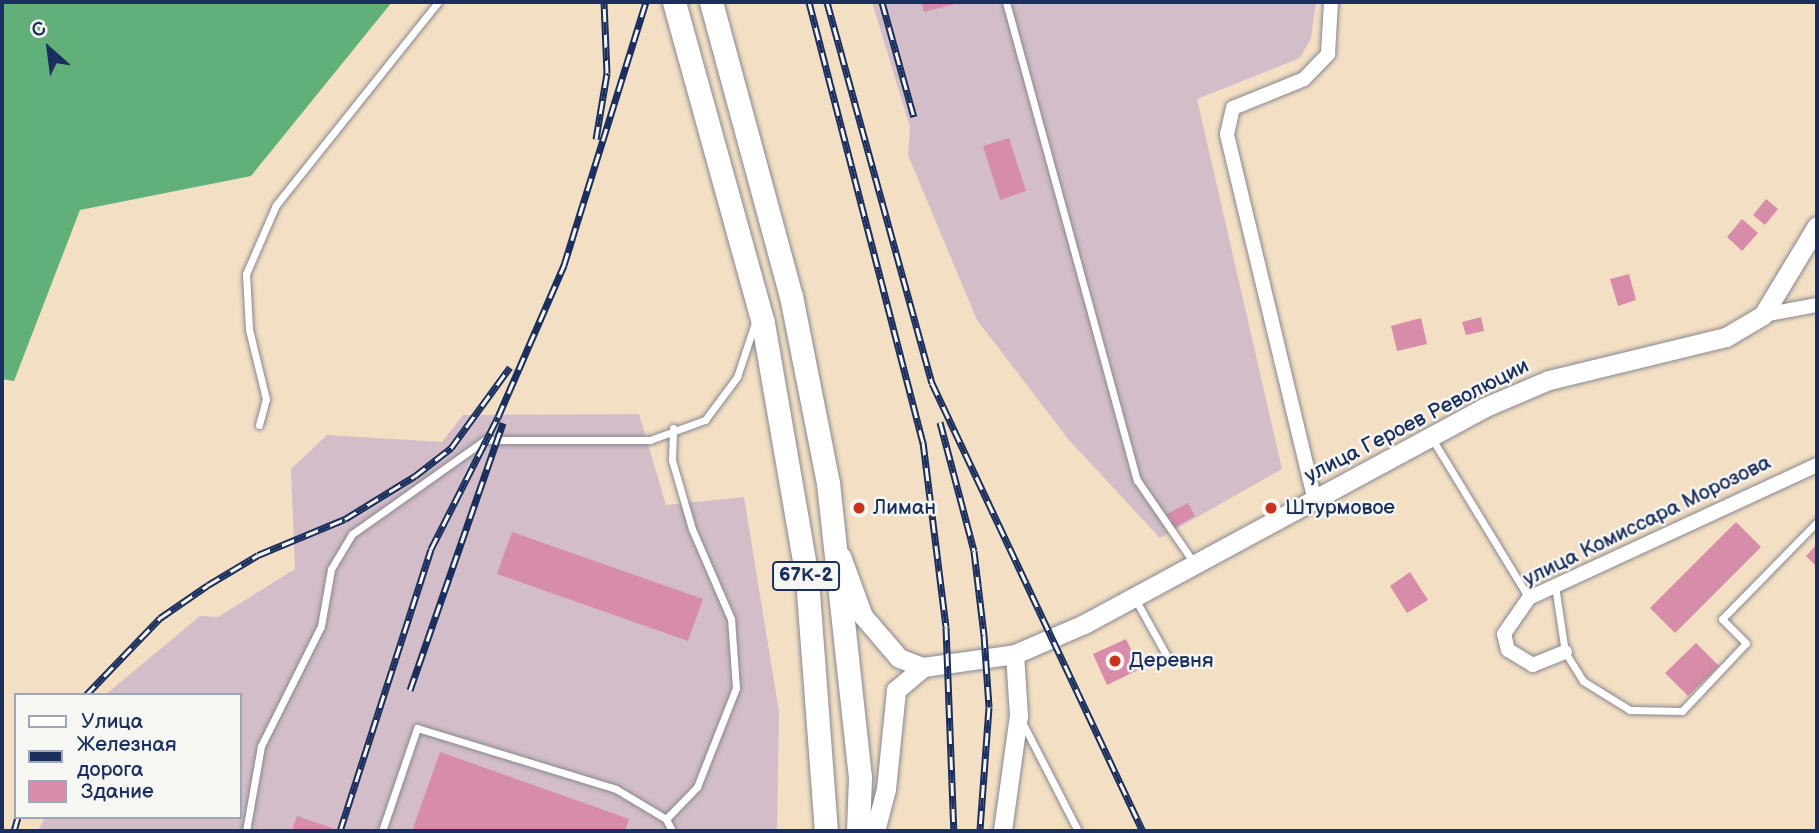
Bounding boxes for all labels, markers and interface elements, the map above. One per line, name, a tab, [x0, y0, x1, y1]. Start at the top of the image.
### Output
north arrow	[14, 14, 84, 84]
text: С	[28, 17, 50, 43]
street label: улица Героев Революции	[1301, 353, 1533, 489]
street label: улица Комиссара Морозова	[1519, 450, 1775, 592]
place label: Лиман	[873, 495, 936, 521]
place label: Штурмовое	[1285, 495, 1395, 521]
marker: Лиман	[851, 500, 867, 516]
marker: Штурмовое	[1263, 500, 1279, 516]
road number: 67К-2	[771, 561, 841, 592]
place label: Деревня	[1129, 648, 1214, 674]
marker: Деревня	[1107, 653, 1123, 669]
legend	[14, 693, 242, 819]
text: Улица	[81, 709, 143, 734]
text: Железная дорога	[77, 732, 177, 782]
text: Здание	[81, 779, 154, 804]

